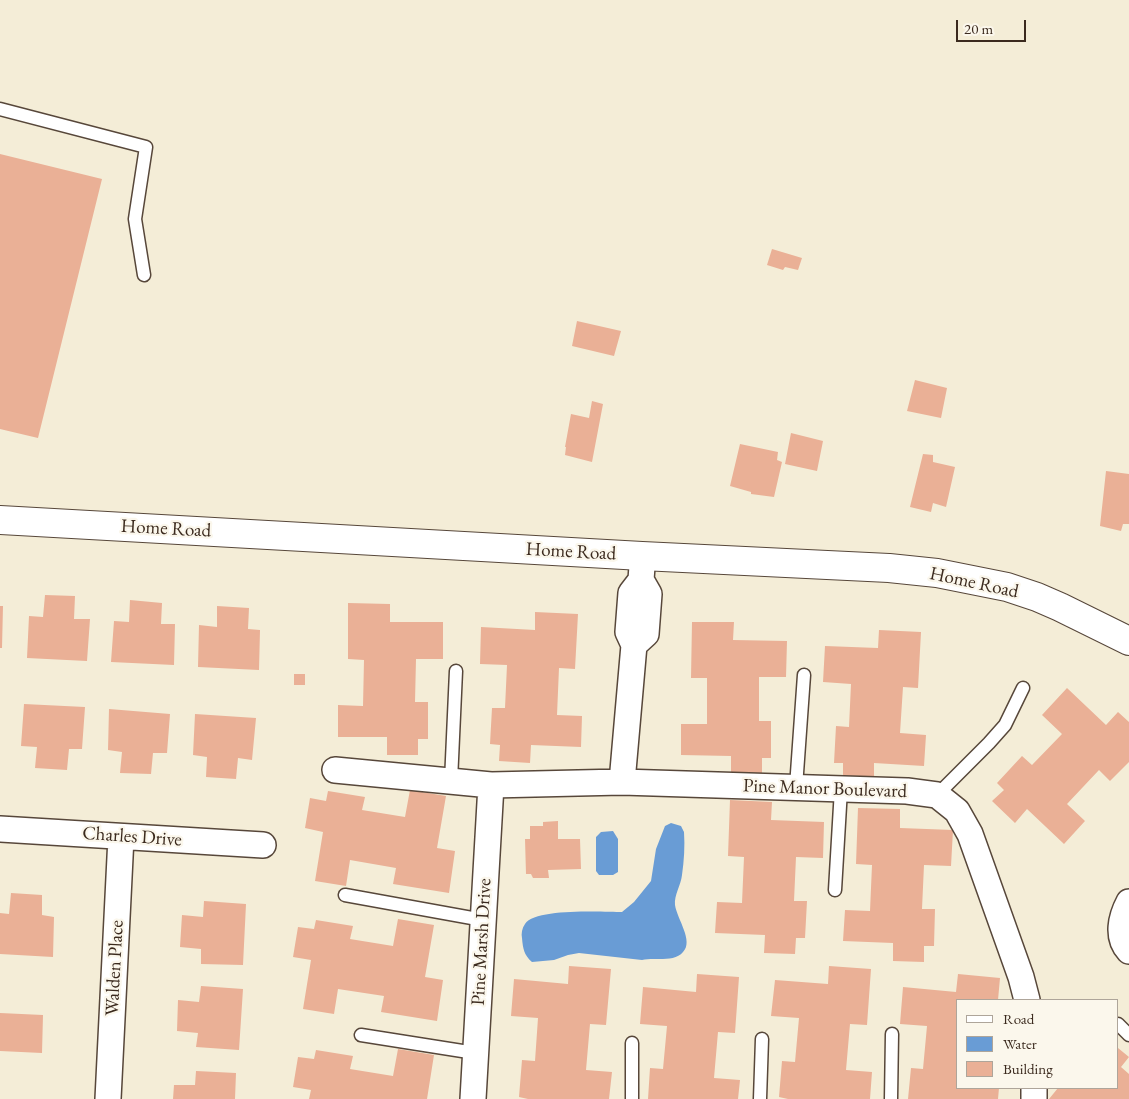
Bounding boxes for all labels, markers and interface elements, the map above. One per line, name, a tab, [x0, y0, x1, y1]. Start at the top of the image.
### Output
scale bar	[959, 10, 1029, 42]
text: 20 m	[964, 19, 993, 38]
street label: Home Road	[120, 515, 212, 543]
street label: Home Road	[525, 538, 617, 566]
street label: Home Road	[927, 562, 1021, 604]
street label: Pine Manor Boulevard	[742, 775, 908, 803]
street label: Charles Drive	[81, 822, 183, 852]
street label: Pine Marsh Drive	[467, 878, 497, 1006]
street label: Walden Place	[101, 920, 129, 1016]
legend	[956, 999, 1119, 1089]
text: Road	[1003, 1009, 1034, 1028]
text: Water	[1003, 1034, 1037, 1053]
text: Building	[1003, 1059, 1053, 1078]

